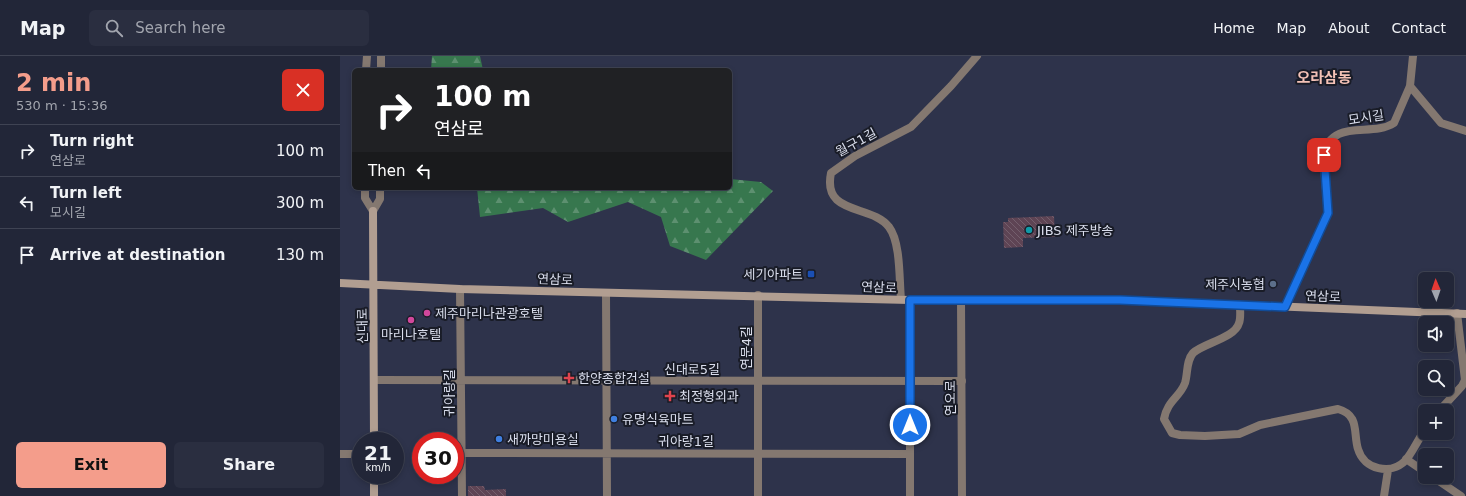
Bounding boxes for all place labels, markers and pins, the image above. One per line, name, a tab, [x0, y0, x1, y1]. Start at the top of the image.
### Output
pin	[1307, 138, 1341, 172]
place label: JIBS 제주방송	[1036, 223, 1114, 238]
marker: JIBS 제주방송	[1024, 225, 1034, 235]
place label: 세기아파트	[743, 267, 803, 282]
marker: 세기아파트	[806, 269, 816, 279]
place label: 제주시농협	[1205, 277, 1265, 292]
marker: 제주시농협	[1268, 279, 1278, 289]
place label: 제주마리나관광호텔	[435, 306, 543, 321]
marker: 제주마리나관광호텔	[422, 308, 432, 318]
marker: 마리나호텔	[406, 315, 416, 325]
place label: 마리나호텔	[381, 327, 441, 342]
place label: 한양종합건설	[578, 371, 650, 386]
marker: 한양종합건설	[563, 372, 575, 384]
place label: 최정형외과	[679, 389, 739, 404]
marker: 최정형외과	[664, 390, 676, 402]
place label: 유명식육마트	[622, 412, 694, 427]
marker: 유명식육마트	[609, 414, 619, 424]
place label: 새까망미용실	[507, 432, 579, 447]
marker: 새까망미용실	[494, 434, 504, 444]

